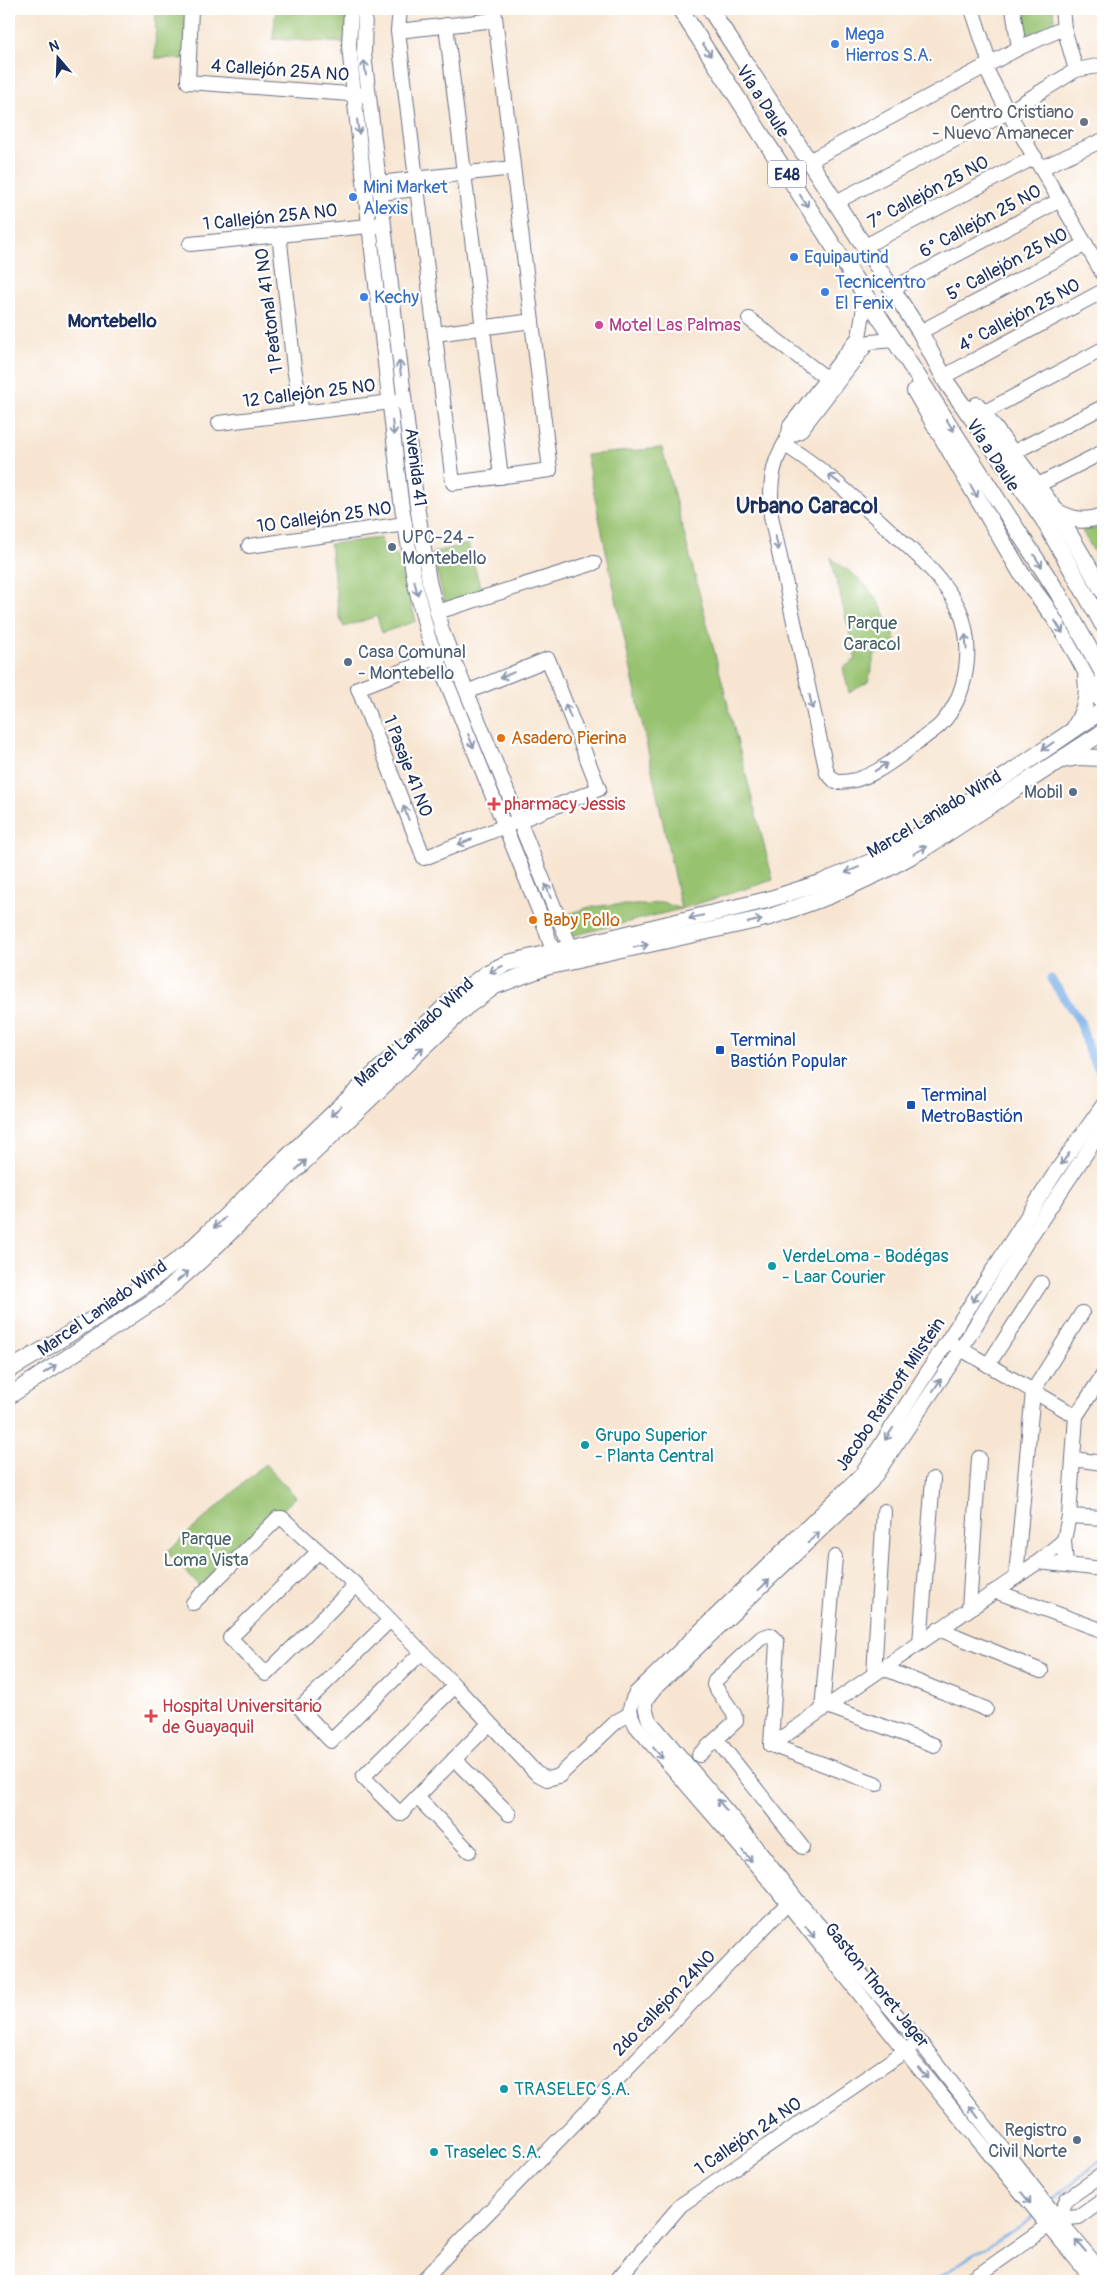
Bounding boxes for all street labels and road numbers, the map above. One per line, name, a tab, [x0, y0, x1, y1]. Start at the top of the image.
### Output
street label: 4 Callejón 25A NO	[210, 54, 350, 87]
street label: Vía a Daule	[731, 61, 795, 142]
street label: 7° Callejón 25 NO	[864, 151, 993, 234]
road number: E48	[768, 160, 806, 188]
street label: 6° Callejón 25 NO	[915, 180, 1045, 263]
street label: 1 Callejón 25A NO	[202, 199, 338, 236]
street label: 5° Callejón 25 NO	[943, 223, 1072, 306]
street label: 1 Peatonal 41 NO	[250, 247, 289, 375]
street label: 4° Callejón 25 NO	[954, 274, 1084, 357]
street label: 12 Callejón 25 NO	[241, 374, 377, 413]
street label: Vía a Daule	[961, 415, 1025, 496]
street label: Avenida 41	[399, 426, 432, 508]
street label: 10 Callejón 25 NO	[255, 497, 393, 538]
street label: 1 Pasaje 41 NO	[378, 712, 437, 820]
street label: Marcel Laniado Wind	[863, 765, 1006, 864]
street label: Marcel Laniado Wind	[350, 973, 479, 1092]
street label: Marcel Laniado Wind	[33, 1255, 172, 1362]
street label: Jacobo Ratinoff Milstein	[830, 1313, 950, 1476]
street label: Gaston Thoret Jager	[819, 1918, 935, 2053]
street label: 2do callejon 24NO	[608, 1945, 721, 2061]
street label: 1 Callejón 24 NO	[690, 2092, 806, 2181]

